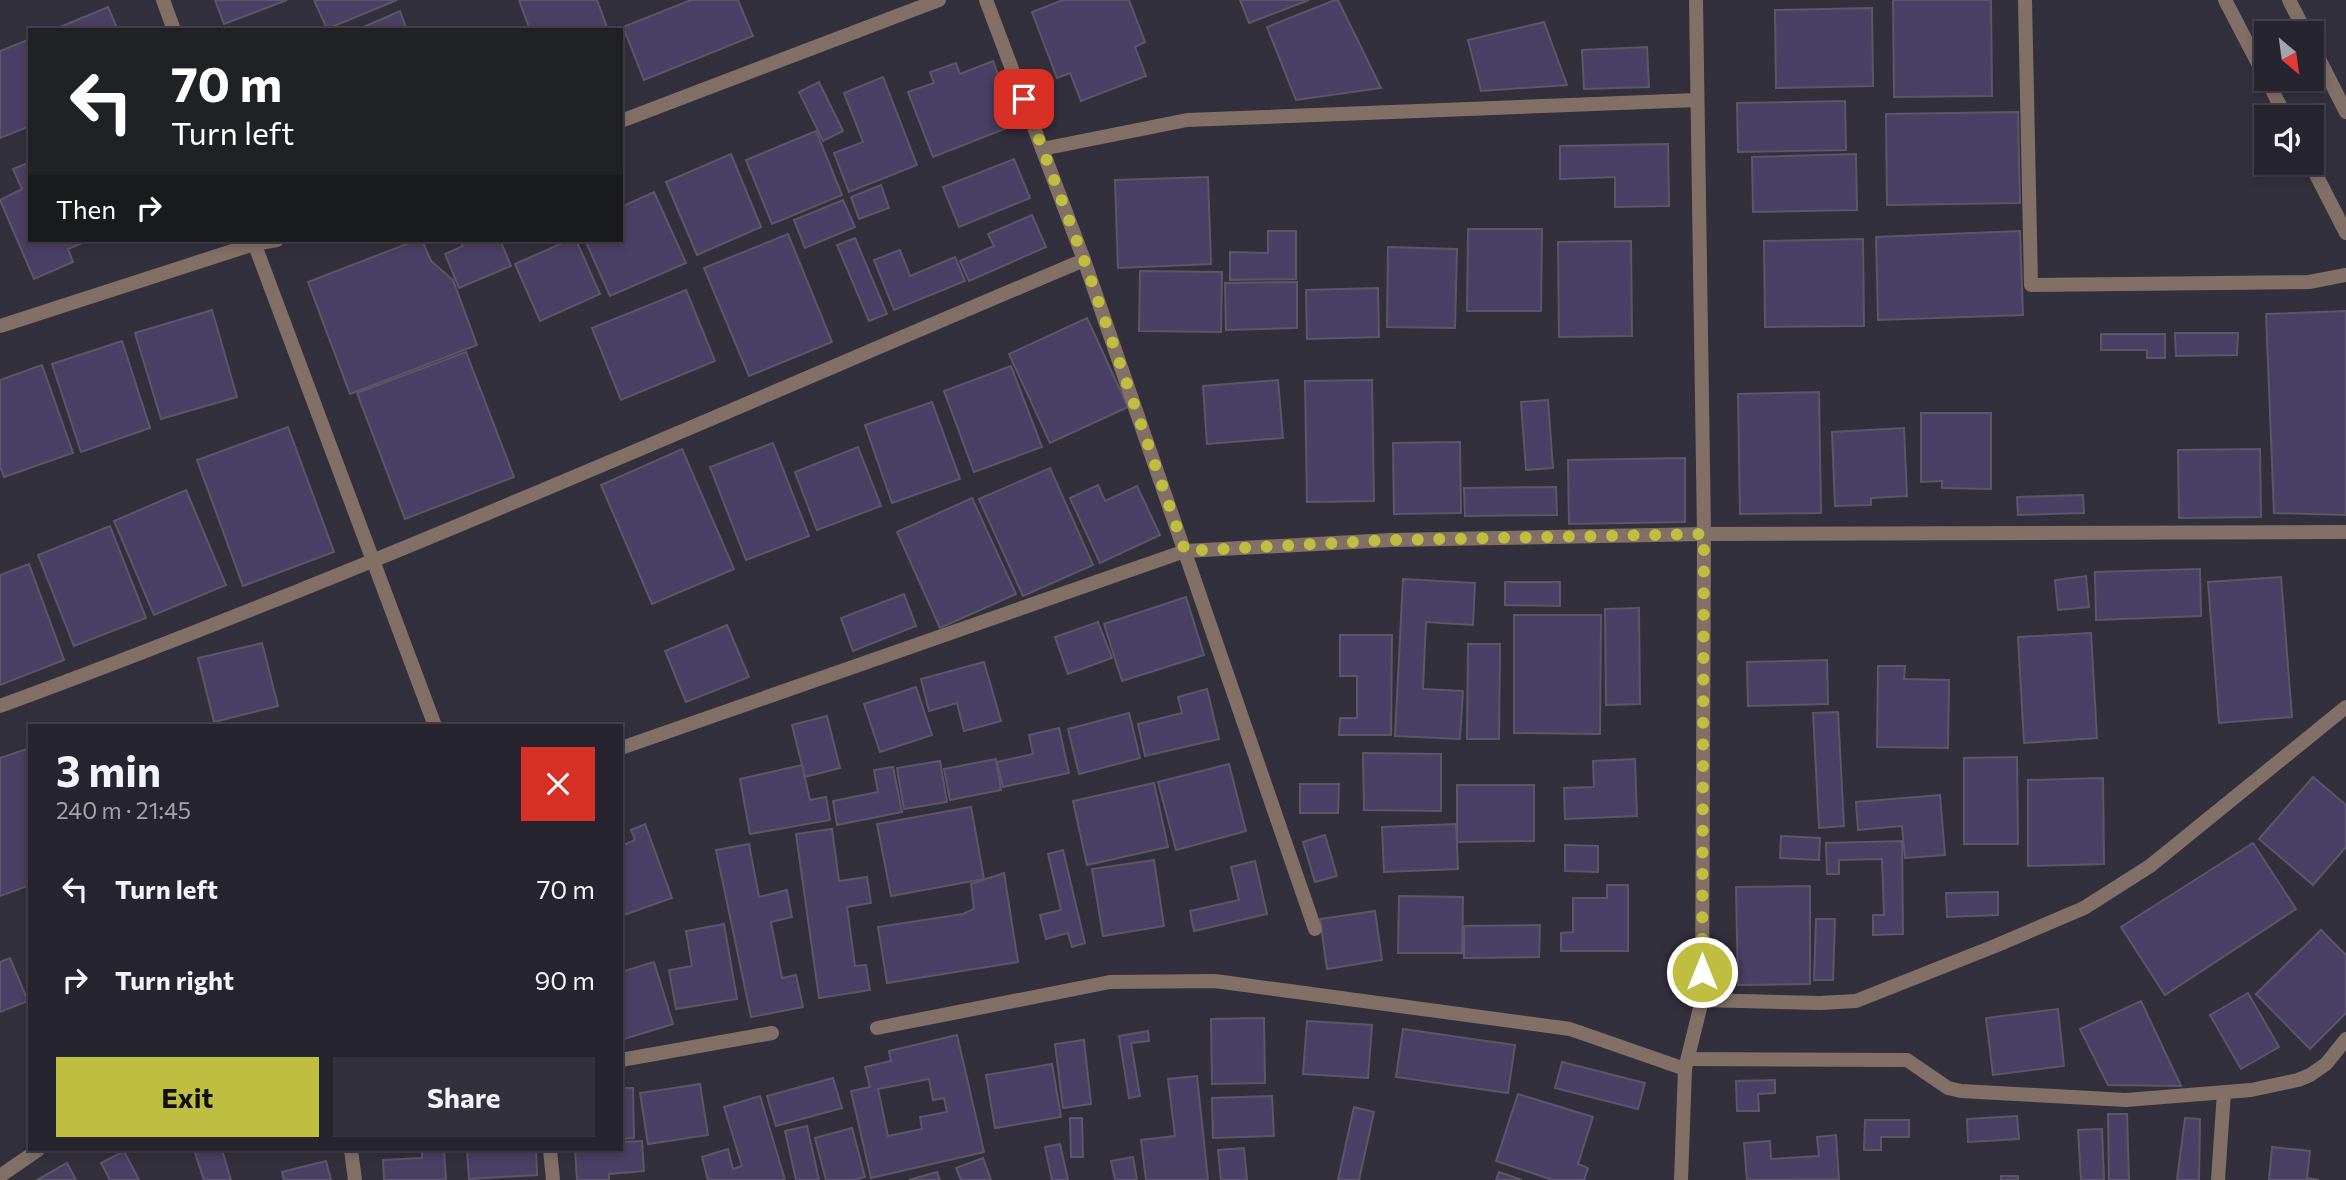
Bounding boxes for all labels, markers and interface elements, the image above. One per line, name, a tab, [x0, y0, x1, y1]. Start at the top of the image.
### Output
north arrow	[2254, 21, 2324, 91]
map controls	[2254, 21, 2324, 175]
text: 70 m	[171, 52, 282, 112]
icon: left	[56, 56, 147, 147]
pin	[994, 69, 1054, 129]
icon: arrive	[1005, 80, 1043, 118]
button: sound	[2254, 105, 2324, 175]
text: Turn left	[171, 112, 295, 152]
icon: right	[130, 189, 168, 227]
text: Then	[56, 193, 116, 224]
text: 3 min	[56, 744, 161, 796]
button: close	[521, 747, 595, 821]
text: 240 m · 21:45	[56, 796, 191, 824]
icon: left	[56, 870, 94, 908]
text: Turn left	[115, 873, 218, 904]
text: 70 m	[537, 873, 595, 904]
position arrow	[1665, 935, 1739, 1009]
icon: right	[56, 961, 94, 999]
text: Turn right	[115, 964, 234, 995]
text: 90 m	[535, 964, 595, 995]
button: Exit	[56, 1057, 319, 1137]
button: Share	[333, 1057, 595, 1137]

